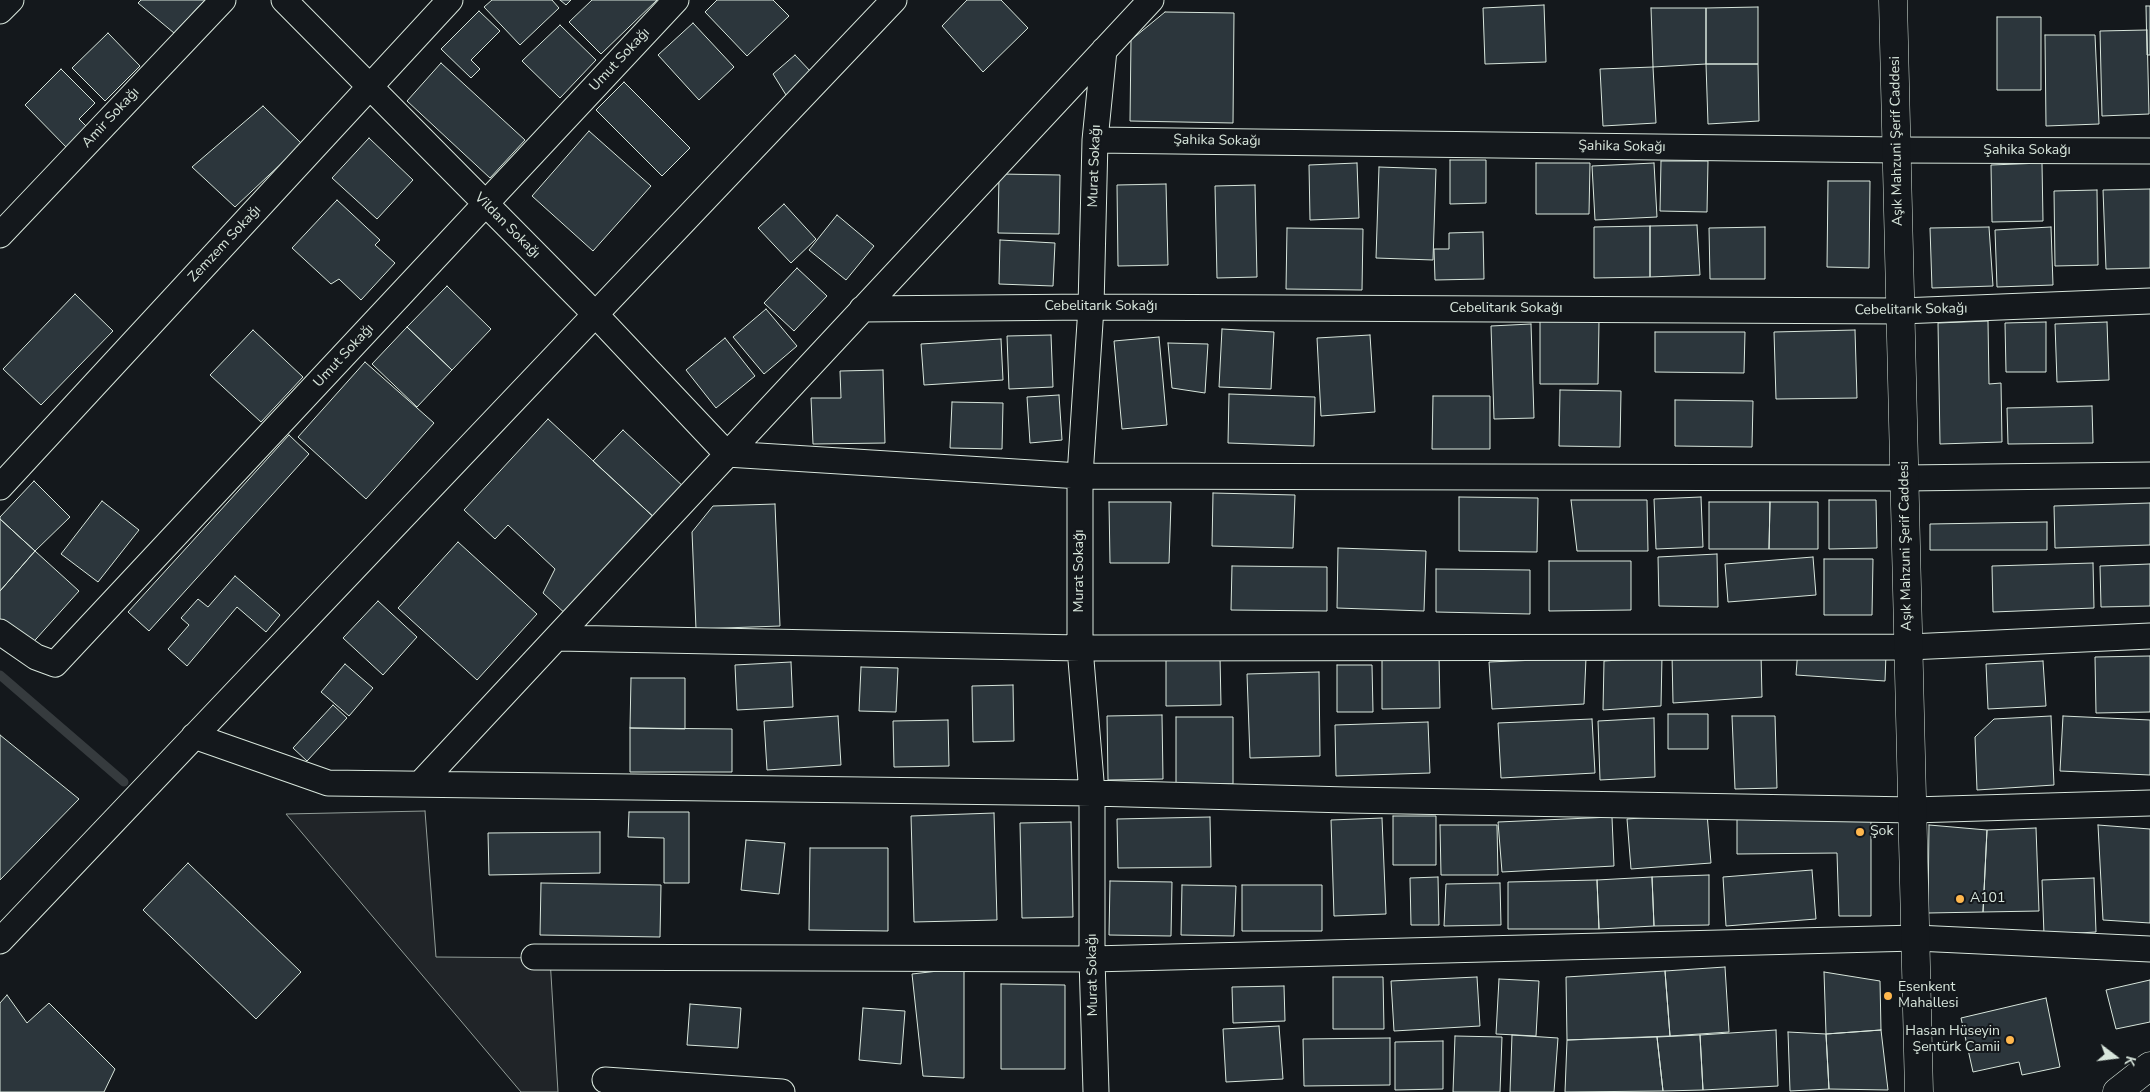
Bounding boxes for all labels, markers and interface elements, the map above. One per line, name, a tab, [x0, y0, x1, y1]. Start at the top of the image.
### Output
street label: Umut Sokağı	[586, 25, 654, 95]
street label: Aşık Mahzuni Şerif Caddesi	[1887, 56, 1907, 226]
street label: Amir Sokağı	[79, 84, 143, 152]
street label: Murat Sokağı	[1085, 124, 1105, 208]
street label: Şahika Sokağı	[1173, 132, 1261, 150]
street label: Şahika Sokağı	[1578, 138, 1666, 156]
street label: Şahika Sokağı	[1983, 143, 2071, 159]
street label: Vildan Sokağı	[471, 190, 543, 262]
street label: Zemzem Sokağı	[185, 202, 265, 286]
street label: Cebelitarık Sokağı	[1045, 299, 1157, 315]
street label: Cebelitarık Sokağı	[1450, 301, 1562, 317]
street label: Cebelitarık Sokağı	[1854, 301, 1968, 319]
street label: Umut Sokağı	[310, 321, 378, 391]
street label: Aşık Mahzuni Şerif Caddesi	[1896, 461, 1916, 631]
street label: Murat Sokağı	[1072, 530, 1088, 612]
place label: Şok	[1870, 824, 1893, 840]
marker: Şok	[1854, 826, 1866, 838]
place label: A101	[1970, 891, 2005, 907]
marker: A101	[1954, 893, 1966, 905]
street label: Murat Sokağı	[1084, 933, 1102, 1017]
place label: Esenkent Mahallesi	[1898, 980, 1958, 1012]
marker: Esenkent Mahallesi	[1882, 990, 1894, 1002]
place label: Hasan Hüseyin Şentürk Camii	[1905, 1024, 2000, 1056]
north arrow	[2090, 1032, 2140, 1082]
marker: Hasan Hüseyin Şentürk Camii	[2004, 1034, 2016, 1046]
text: K	[2120, 1054, 2140, 1068]

